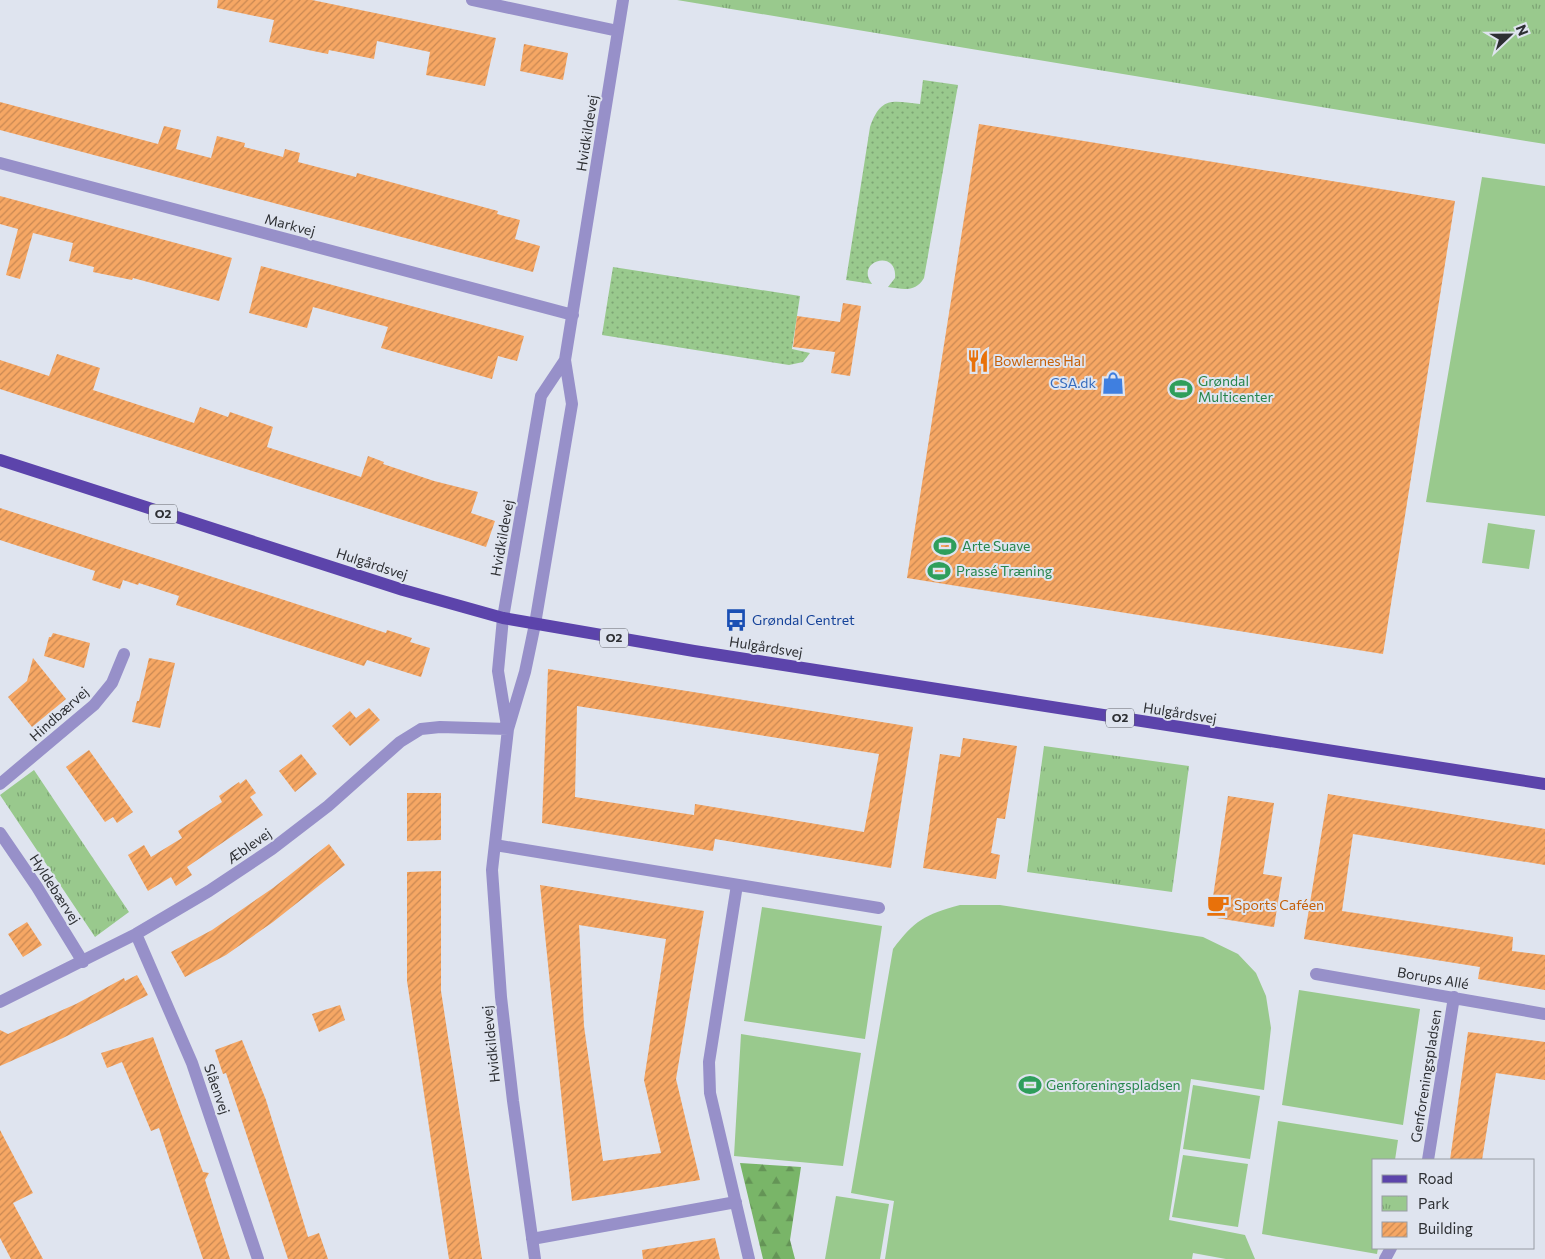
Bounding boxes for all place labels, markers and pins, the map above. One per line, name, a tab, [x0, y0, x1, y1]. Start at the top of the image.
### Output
restaurant icon: Bowlernes Hal	[965, 348, 991, 374]
place label: Bowlernes Hal	[994, 352, 1085, 369]
shop icon: CSA.dk	[1100, 370, 1126, 396]
place label: Grøndal Multicenter	[1198, 372, 1273, 405]
place label: CSA.dk	[1050, 374, 1096, 391]
sports icon: Grøndal Multicenter	[1168, 376, 1194, 402]
sports icon: Arte Suave	[932, 533, 958, 559]
place label: Arte Suave	[962, 537, 1030, 554]
sports icon: Prassé Træning	[926, 558, 952, 584]
place label: Prassé Træning	[956, 562, 1053, 579]
bus stop icon: Grøndal Centret	[723, 607, 749, 633]
place label: Grøndal Centret	[752, 611, 855, 628]
cafe icon: Sports Caféen	[1205, 892, 1231, 918]
place label: Sports Caféen	[1234, 896, 1324, 913]
sports icon: Genforeningspladsen	[1017, 1072, 1043, 1098]
place label: Genforeningspladsen	[1046, 1076, 1181, 1093]

